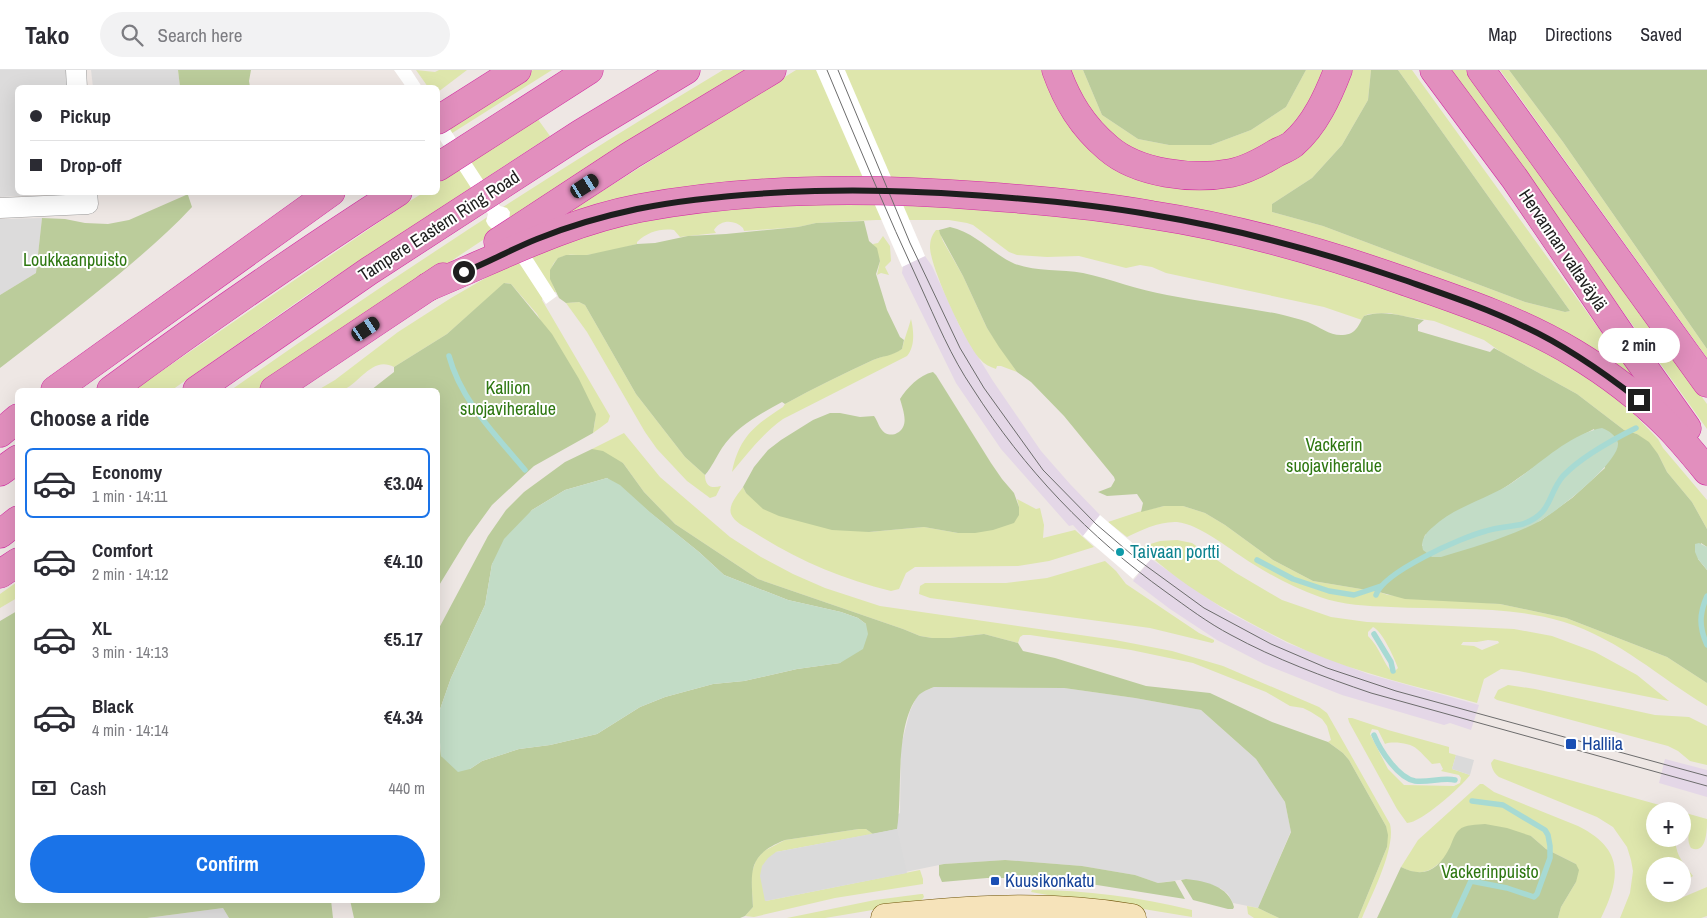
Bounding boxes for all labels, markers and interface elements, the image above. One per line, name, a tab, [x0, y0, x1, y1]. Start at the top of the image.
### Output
search box	[100, 12, 450, 57]
text: Tako	[25, 19, 70, 51]
icon: search	[118, 21, 146, 49]
text: Search here	[158, 22, 242, 48]
text: Map	[1488, 22, 1517, 47]
text: Directions	[1545, 22, 1612, 47]
text: Saved	[1640, 22, 1682, 47]
text: Pickup	[60, 103, 111, 129]
text: Drop-off	[60, 152, 121, 178]
street label: Tampere Eastern Ring Road	[353, 164, 524, 287]
car	[568, 172, 601, 200]
street label: Hervannan valtaväylä	[1513, 184, 1613, 316]
park label: Loukkaanpuisto	[23, 247, 127, 272]
route start	[453, 261, 475, 283]
car	[349, 314, 382, 344]
callout: 2 min	[1598, 328, 1680, 362]
text: 2 min	[1622, 334, 1656, 356]
park label: Kallion suojaviheralue	[460, 375, 556, 421]
route end	[1628, 389, 1650, 411]
text: Choose a ride	[30, 403, 149, 433]
park label: Vackerin suojaviheralue	[1286, 432, 1382, 478]
text: Economy	[92, 459, 162, 485]
icon: car	[32, 461, 77, 506]
text: €3.04	[384, 470, 423, 496]
text: 1 min · 14:11	[92, 485, 168, 507]
text: Comfort	[92, 537, 153, 563]
icon: car	[32, 539, 77, 584]
place label: Taivaan portti	[1130, 539, 1220, 564]
marker: Taivaan portti	[1114, 546, 1126, 558]
text: €4.10	[384, 548, 423, 574]
text: 2 min · 14:12	[92, 563, 169, 585]
text: XL	[92, 615, 112, 641]
icon: car	[32, 617, 77, 662]
text: €5.17	[384, 626, 423, 652]
text: 3 min · 14:13	[92, 641, 169, 663]
text: Black	[92, 693, 134, 719]
icon: car	[32, 695, 77, 740]
text: €4.34	[384, 704, 423, 730]
text: 4 min · 14:14	[92, 719, 169, 741]
place label: Hallila	[1582, 731, 1623, 756]
marker: Hallila	[1564, 737, 1578, 751]
icon: cash	[30, 774, 58, 802]
text: Cash	[70, 775, 106, 801]
text: 440 m	[389, 777, 425, 799]
map controls	[1646, 802, 1691, 902]
button: +	[1646, 802, 1691, 847]
button: Confirm	[30, 835, 425, 893]
button: −	[1646, 857, 1691, 902]
park label: Vackerinpuisto	[1441, 859, 1539, 884]
place label: Kuusikonkatu	[1005, 868, 1094, 893]
marker: Kuusikonkatu	[989, 875, 1001, 887]

